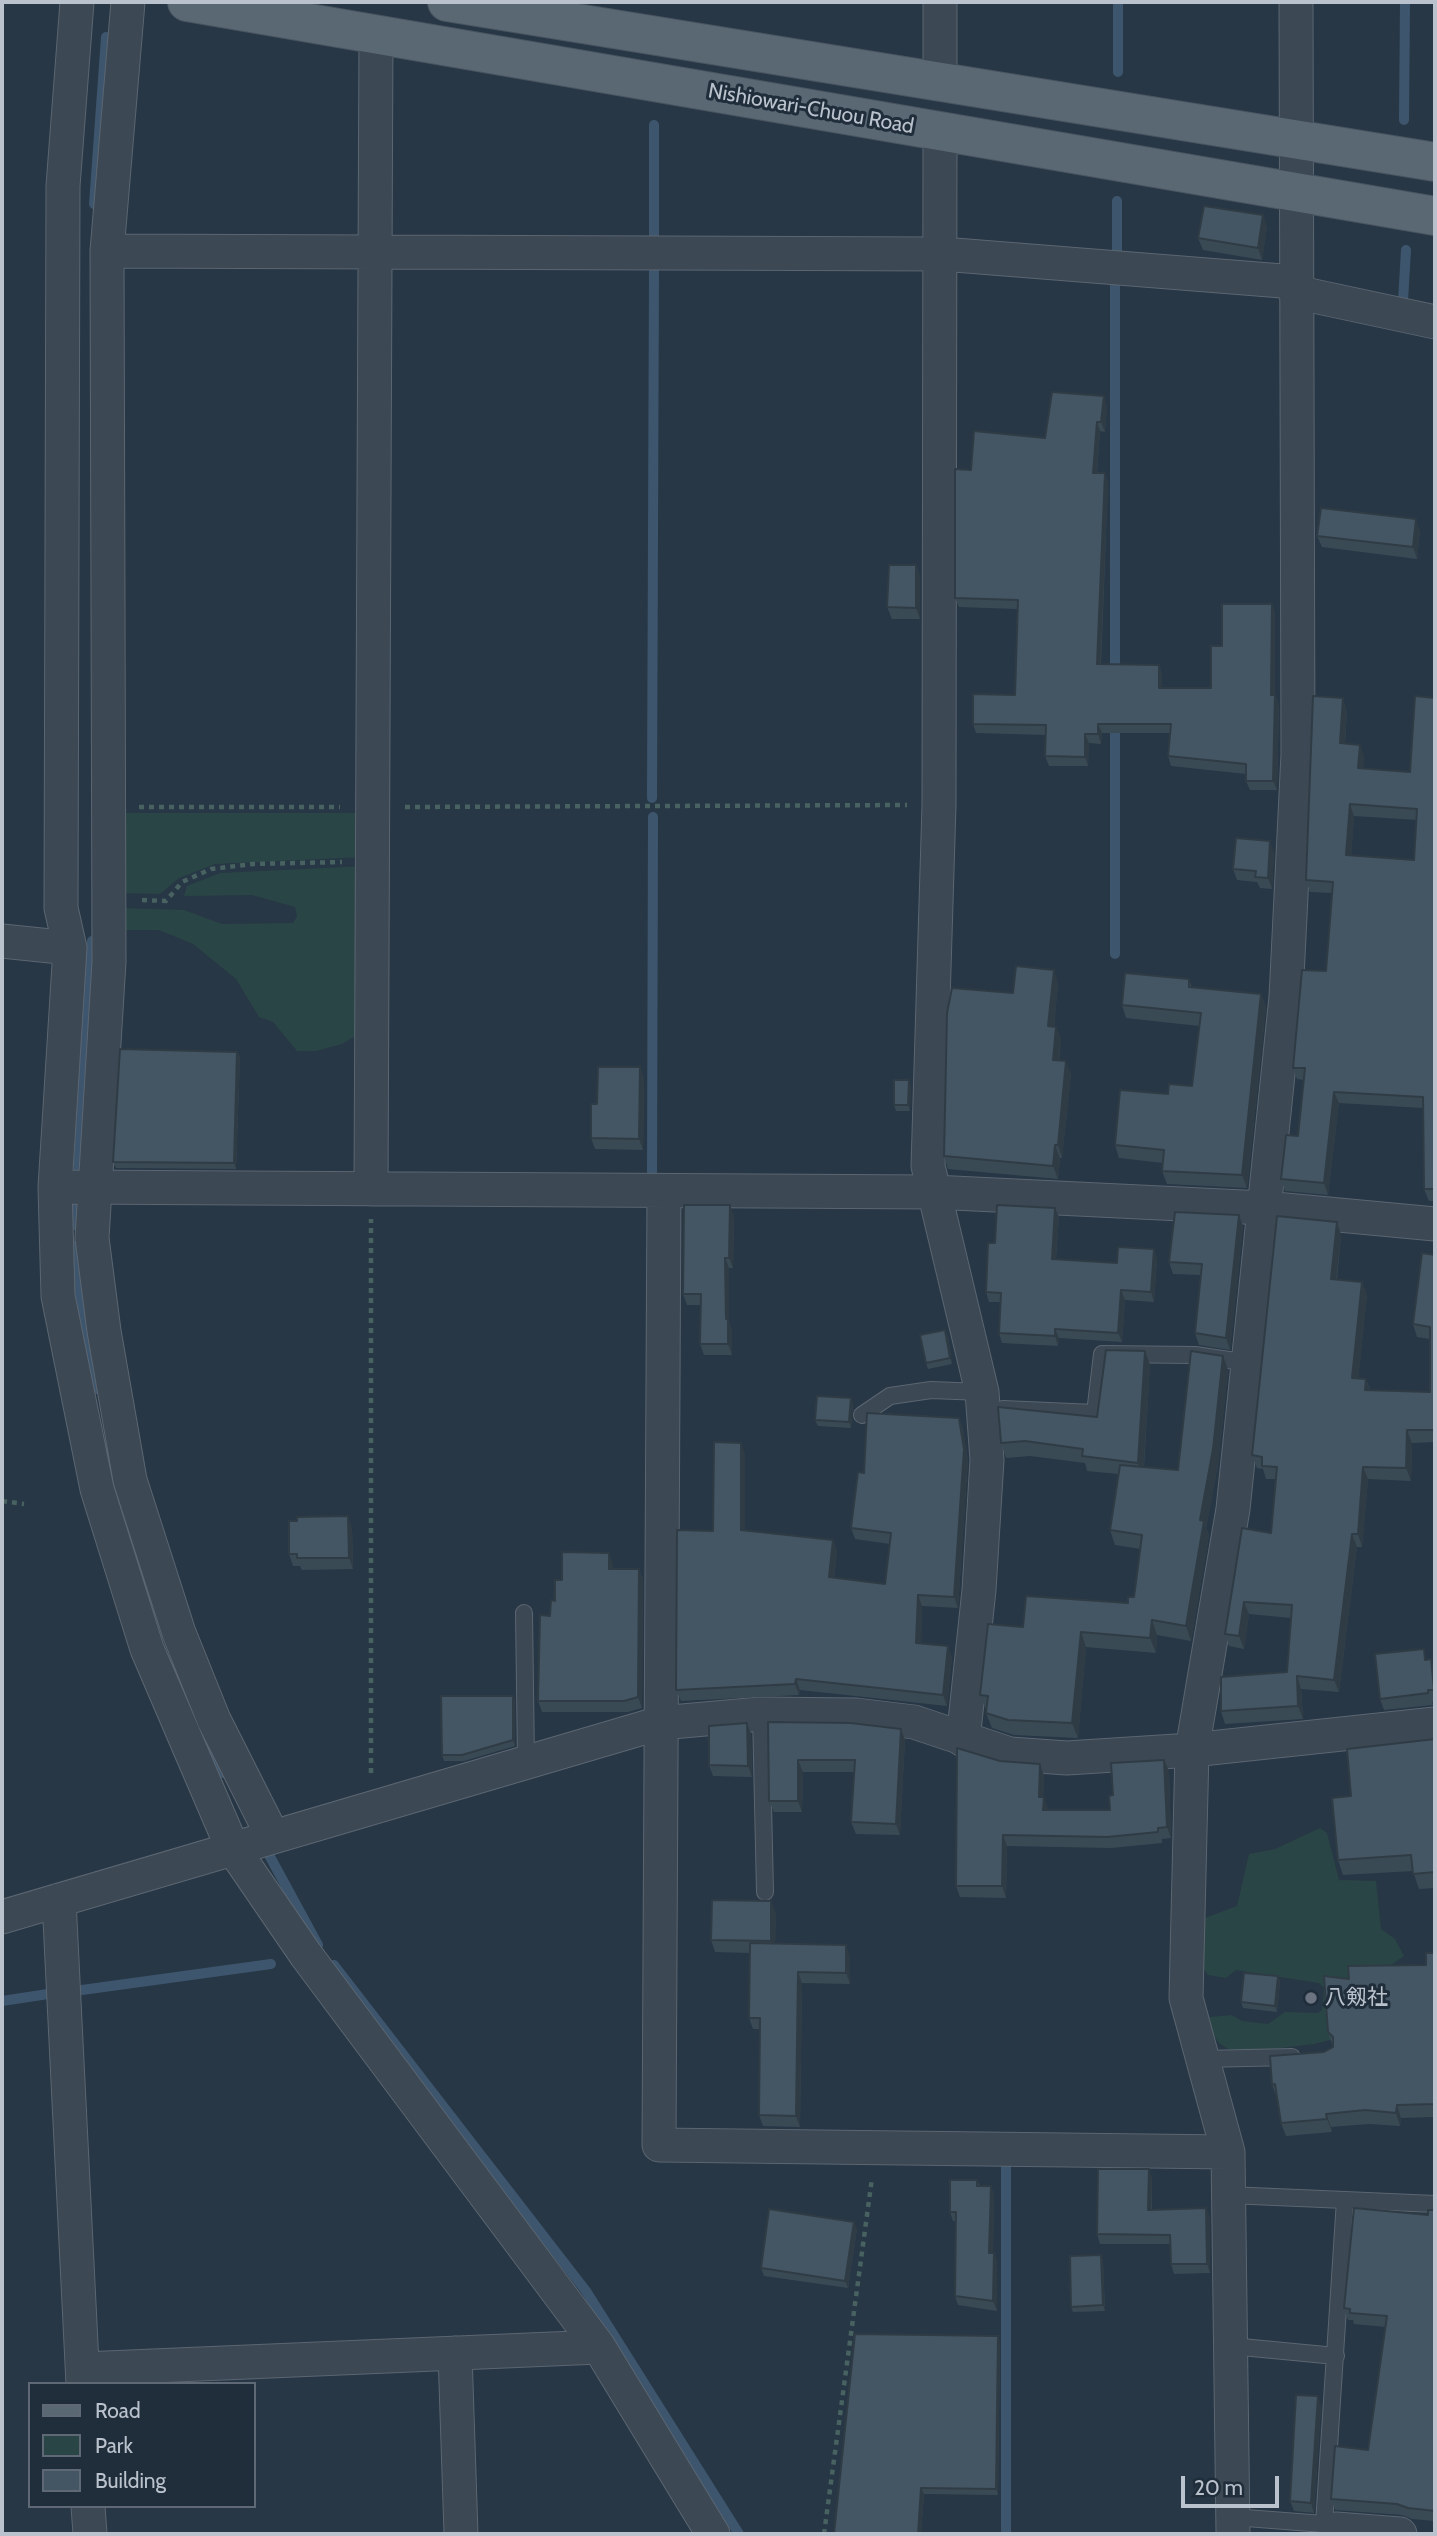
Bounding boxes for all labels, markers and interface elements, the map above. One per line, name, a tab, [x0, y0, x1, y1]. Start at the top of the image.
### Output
street label: Nishiowari-Chuou Road	[706, 78, 916, 140]
place label: 八剱社	[1325, 1985, 1388, 2011]
marker: 八剱社	[1303, 1990, 1319, 2006]
legend	[28, 2382, 256, 2508]
text: Road	[95, 2398, 141, 2423]
text: Park	[95, 2433, 133, 2458]
scale bar	[1185, 2462, 1283, 2506]
text: Building	[95, 2468, 166, 2493]
text: 20 m	[1194, 2475, 1243, 2500]

